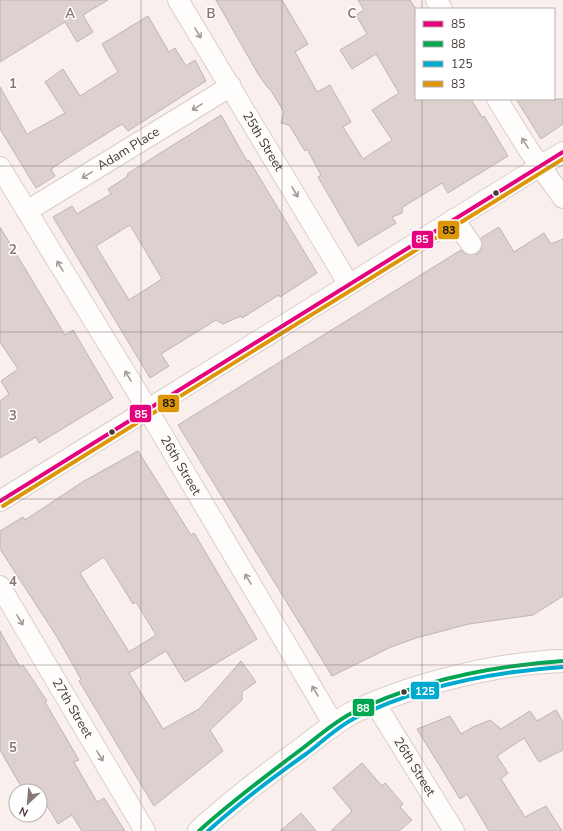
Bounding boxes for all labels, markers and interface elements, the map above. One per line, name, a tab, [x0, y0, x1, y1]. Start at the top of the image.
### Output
text: A	[65, 5, 75, 23]
text: B	[207, 5, 216, 23]
text: C	[348, 5, 357, 23]
legend	[415, 8, 555, 100]
text: 85	[451, 16, 465, 32]
one-way arrow	[195, 27, 203, 39]
text: 88	[451, 36, 465, 52]
text: 125	[451, 56, 473, 72]
text: 1	[9, 75, 17, 93]
text: 83	[451, 76, 465, 92]
one-way arrow	[192, 103, 203, 111]
street label: 25th Street	[238, 108, 288, 175]
street label: Adam Place	[94, 123, 163, 175]
one-way arrow	[521, 138, 529, 149]
one-way arrow	[81, 172, 93, 180]
one-way arrow	[291, 186, 299, 198]
unlabelled marker	[491, 188, 501, 198]
line badge: 83	[437, 220, 460, 240]
text: 83	[442, 223, 456, 238]
line badge: 85	[411, 230, 434, 249]
text: 85	[415, 232, 429, 247]
text: 2	[9, 241, 17, 259]
one-way arrow	[55, 260, 64, 271]
one-way arrow	[123, 370, 131, 382]
line badge: 83	[157, 394, 180, 413]
text: 83	[162, 396, 176, 411]
line badge: 85	[129, 404, 152, 423]
text: 3	[9, 407, 17, 425]
text: 85	[134, 407, 148, 422]
unlabelled marker	[107, 427, 117, 437]
street label: 26th Street	[156, 432, 206, 499]
text: 4	[9, 573, 17, 591]
one-way arrow	[244, 574, 252, 585]
one-way arrow	[16, 614, 24, 626]
street label: 27th Street	[48, 675, 97, 742]
line badge: 125	[410, 681, 440, 700]
text: 125	[415, 684, 435, 699]
one-way arrow	[310, 685, 318, 697]
unlabelled marker	[399, 687, 409, 697]
line badge: 88	[352, 698, 375, 717]
text: 88	[356, 701, 370, 716]
street label: 26th Street	[389, 734, 440, 800]
text: 5	[9, 739, 17, 757]
one-way arrow	[97, 750, 105, 762]
north arrow	[8, 783, 48, 823]
text: N	[17, 803, 31, 820]

